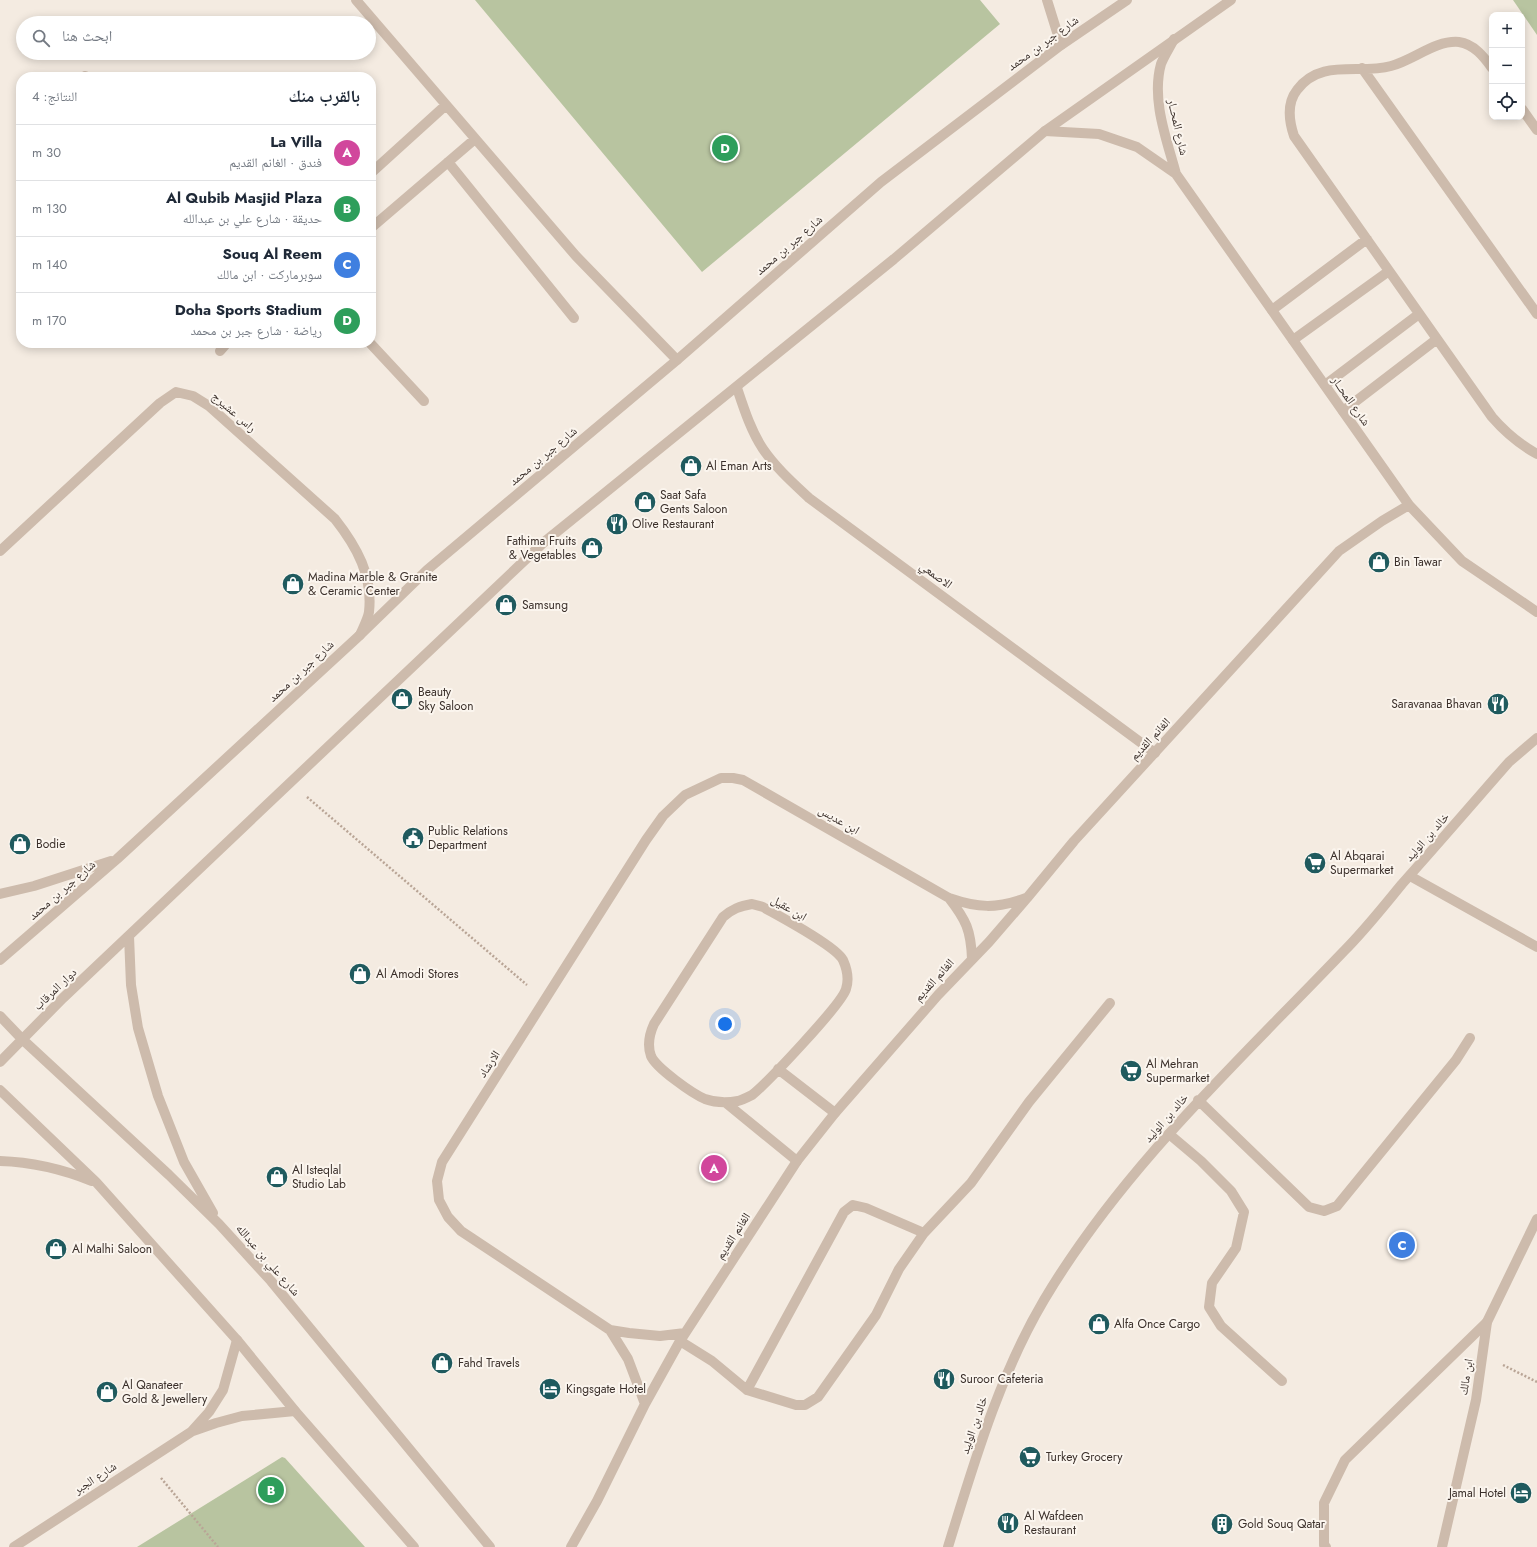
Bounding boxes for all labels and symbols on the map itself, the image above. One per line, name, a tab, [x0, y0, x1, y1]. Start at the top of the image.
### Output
street label: شارع جبر بن محمد	[1004, 11, 1082, 75]
street label: شارع المحــار	[1163, 96, 1193, 157]
pin: D	[712, 133, 738, 163]
street label: شارع جبر بن محمد	[751, 211, 827, 279]
street label: شارع المحــار	[1327, 371, 1375, 430]
street label: راس عشيرج	[208, 387, 261, 437]
street label: شارع جبر بن محمد	[505, 422, 581, 490]
shop icon: Al Eman Arts	[678, 453, 704, 479]
place label: Al Eman Arts	[706, 457, 772, 475]
place label: Saat Safa Gents Saloon	[660, 486, 728, 518]
shop icon: Saat Safa Gents Saloon	[632, 489, 658, 515]
restaurant icon: Olive Restaurant	[604, 511, 630, 537]
place label: Olive Restaurant	[632, 515, 714, 533]
place label: Fathima Fruits & Vegetables	[507, 532, 576, 564]
shop icon: Fathima Fruits & Vegetables	[579, 535, 605, 561]
shop icon: Bin Tawar	[1366, 549, 1392, 575]
place label: Bin Tawar	[1394, 553, 1443, 571]
street label: الاصمعي	[915, 557, 956, 594]
place label: Madina Marble & Granite & Ceramic Center	[308, 568, 437, 600]
shop icon: Madina Marble & Granite & Ceramic Center	[280, 571, 306, 597]
shop icon: Samsung	[493, 592, 519, 618]
place label: Samsung	[522, 596, 568, 614]
street label: شارع جبر بن محمد	[264, 636, 338, 706]
place label: Beauty Sky Saloon	[418, 683, 473, 715]
shop icon: Beauty Sky Saloon	[389, 686, 415, 712]
restaurant icon: Saravanaa Bhavan	[1485, 691, 1511, 717]
place label: Saravanaa Bhavan	[1391, 695, 1482, 713]
street label: الغانم القديم	[1125, 713, 1175, 764]
street label: ابن عديس	[815, 801, 863, 839]
street label: خالد بن الوليد	[1401, 808, 1454, 866]
place label: Public Relations Department	[428, 822, 508, 854]
public building icon: Public Relations Department	[400, 825, 426, 851]
shop icon: Bodie	[7, 831, 33, 857]
place label: Bodie	[36, 835, 65, 853]
place label: Al Abqarai Supermarket	[1330, 847, 1394, 879]
supermarket icon: Al Abqarai Supermarket	[1302, 850, 1328, 876]
street label: شارع جبر بن محمد	[24, 856, 100, 924]
street label: ابن عقيل	[768, 890, 810, 926]
street label: الغانم القديم	[910, 954, 958, 1006]
shop icon: Al Amodi Stores	[347, 961, 373, 987]
street label: دوار المرقاب	[29, 964, 81, 1014]
place label: Al Amodi Stores	[376, 965, 459, 983]
your location	[715, 1014, 735, 1034]
street label: الارشاد	[473, 1047, 505, 1081]
place label: Al Mehran Supermarket	[1146, 1055, 1210, 1087]
supermarket icon: Al Mehran Supermarket	[1118, 1058, 1144, 1084]
street label: خالد بن الوليد	[1140, 1089, 1193, 1147]
pin: A	[701, 1153, 727, 1183]
place label: Al Isteqlal Studio Lab	[292, 1161, 346, 1193]
shop icon: Al Isteqlal Studio Lab	[264, 1164, 290, 1190]
street label: الغانم القديم	[711, 1209, 755, 1263]
street label: شارع علي بن عبدالله	[231, 1220, 304, 1301]
pin: C	[1389, 1230, 1415, 1260]
shop icon: Al Malhi Saloon	[43, 1236, 69, 1262]
place label: Al Malhi Saloon	[72, 1240, 152, 1258]
shop icon: Alfa Once Cargo	[1086, 1311, 1112, 1337]
place label: Alfa Once Cargo	[1114, 1315, 1201, 1333]
shop icon: Fahd Travels	[429, 1350, 455, 1376]
place label: Fahd Travels	[458, 1354, 520, 1372]
street label: ابن مالك	[1454, 1357, 1478, 1397]
restaurant icon: Suroor Cafeteria	[931, 1366, 957, 1392]
place label: Suroor Cafeteria	[960, 1370, 1044, 1388]
place label: Al Qanateer Gold & Jewellery	[122, 1376, 208, 1408]
hotel icon: Kingsgate Hotel	[537, 1376, 563, 1402]
shop icon: Al Qanateer Gold & Jewellery	[94, 1379, 120, 1405]
place label: Kingsgate Hotel	[566, 1380, 646, 1398]
street label: خالد بن الوليد	[956, 1393, 992, 1456]
supermarket icon: Turkey Grocery	[1017, 1444, 1043, 1470]
place label: Turkey Grocery	[1046, 1448, 1123, 1466]
street label: شارع الجبر	[69, 1457, 120, 1499]
pin: B	[258, 1475, 284, 1505]
hotel icon: Jamal Hotel	[1508, 1480, 1534, 1506]
place label: Jamal Hotel	[1447, 1484, 1506, 1502]
place label: Al Wafdeen Restaurant	[1024, 1507, 1084, 1539]
restaurant icon: Al Wafdeen Restaurant	[995, 1510, 1021, 1536]
building icon: Gold Souq Qatar	[1209, 1511, 1235, 1537]
place label: Gold Souq Qatar	[1238, 1515, 1326, 1533]

